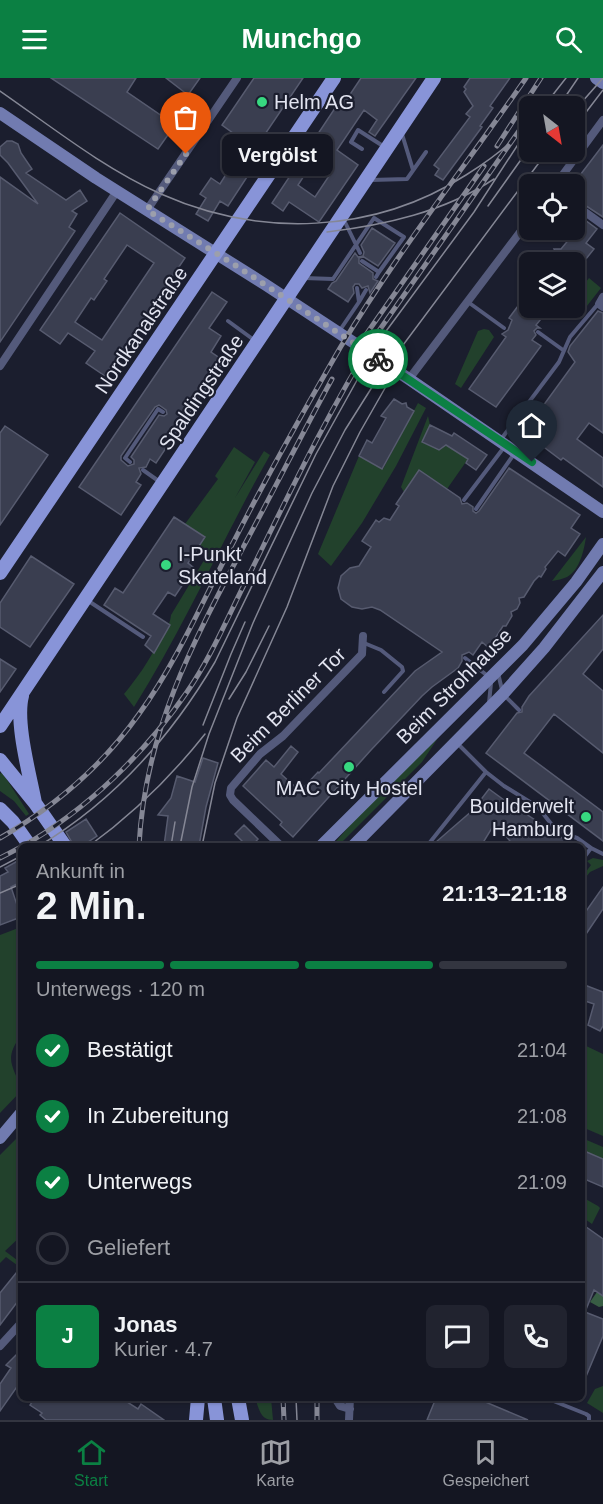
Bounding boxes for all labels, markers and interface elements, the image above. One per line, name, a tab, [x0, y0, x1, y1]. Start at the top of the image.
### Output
icon: menu	[18, 23, 51, 56]
icon: search	[552, 23, 585, 56]
text: Munchgo	[242, 24, 361, 54]
place label: Helm AG	[274, 91, 354, 113]
pin	[160, 92, 211, 154]
marker: Helm AG	[255, 95, 269, 109]
north arrow	[519, 96, 585, 162]
map controls	[519, 96, 585, 318]
icon: bag	[169, 101, 202, 134]
callout: Vergölst	[222, 133, 333, 175]
text: Vergölst	[238, 144, 317, 166]
button: locate	[519, 174, 585, 240]
button: layers	[519, 252, 585, 318]
street label: Nordkanalstraße	[91, 263, 191, 397]
courier	[348, 329, 408, 389]
street label: Spaldingstraße	[154, 330, 248, 454]
icon: bike	[362, 343, 395, 376]
pin	[506, 400, 557, 462]
icon: home	[515, 409, 548, 442]
place label: I-Punkt Skateland	[178, 543, 267, 588]
marker: I-Punkt Skateland	[159, 558, 173, 572]
street label: Beim Strohhause	[392, 624, 516, 748]
street label: Beim Berliner Tor	[226, 643, 350, 767]
marker: MAC City Hostel	[342, 760, 356, 774]
place label: MAC City Hostel	[276, 777, 422, 799]
place label: Boulderwelt Hamburg	[469, 795, 574, 840]
marker: Boulderwelt Hamburg	[579, 810, 593, 824]
text: Ankunft in	[36, 860, 125, 882]
text: 21:13–21:18	[442, 881, 567, 906]
text: 2 Min.	[36, 884, 147, 927]
text: Unterwegs · 120 m	[36, 978, 205, 1000]
icon: check	[36, 1034, 69, 1067]
text: Bestätigt	[87, 1037, 173, 1062]
text: 21:04	[517, 1039, 567, 1061]
icon: check	[36, 1100, 69, 1133]
text: In Zubereitung	[87, 1103, 229, 1128]
text: 21:08	[517, 1105, 567, 1127]
icon: check	[36, 1166, 69, 1199]
text: Unterwegs	[87, 1169, 192, 1194]
text: 21:09	[517, 1171, 567, 1193]
text: Geliefert	[87, 1235, 170, 1260]
button: chat	[426, 1305, 489, 1368]
button: phone	[504, 1305, 567, 1368]
text: Jonas	[114, 1312, 178, 1337]
text: J	[61, 1323, 74, 1348]
text: Kurier · 4.7	[114, 1338, 213, 1360]
tab: Start	[74, 1436, 108, 1490]
tab: Karte	[256, 1436, 294, 1490]
tab: Gespeichert	[443, 1436, 529, 1490]

